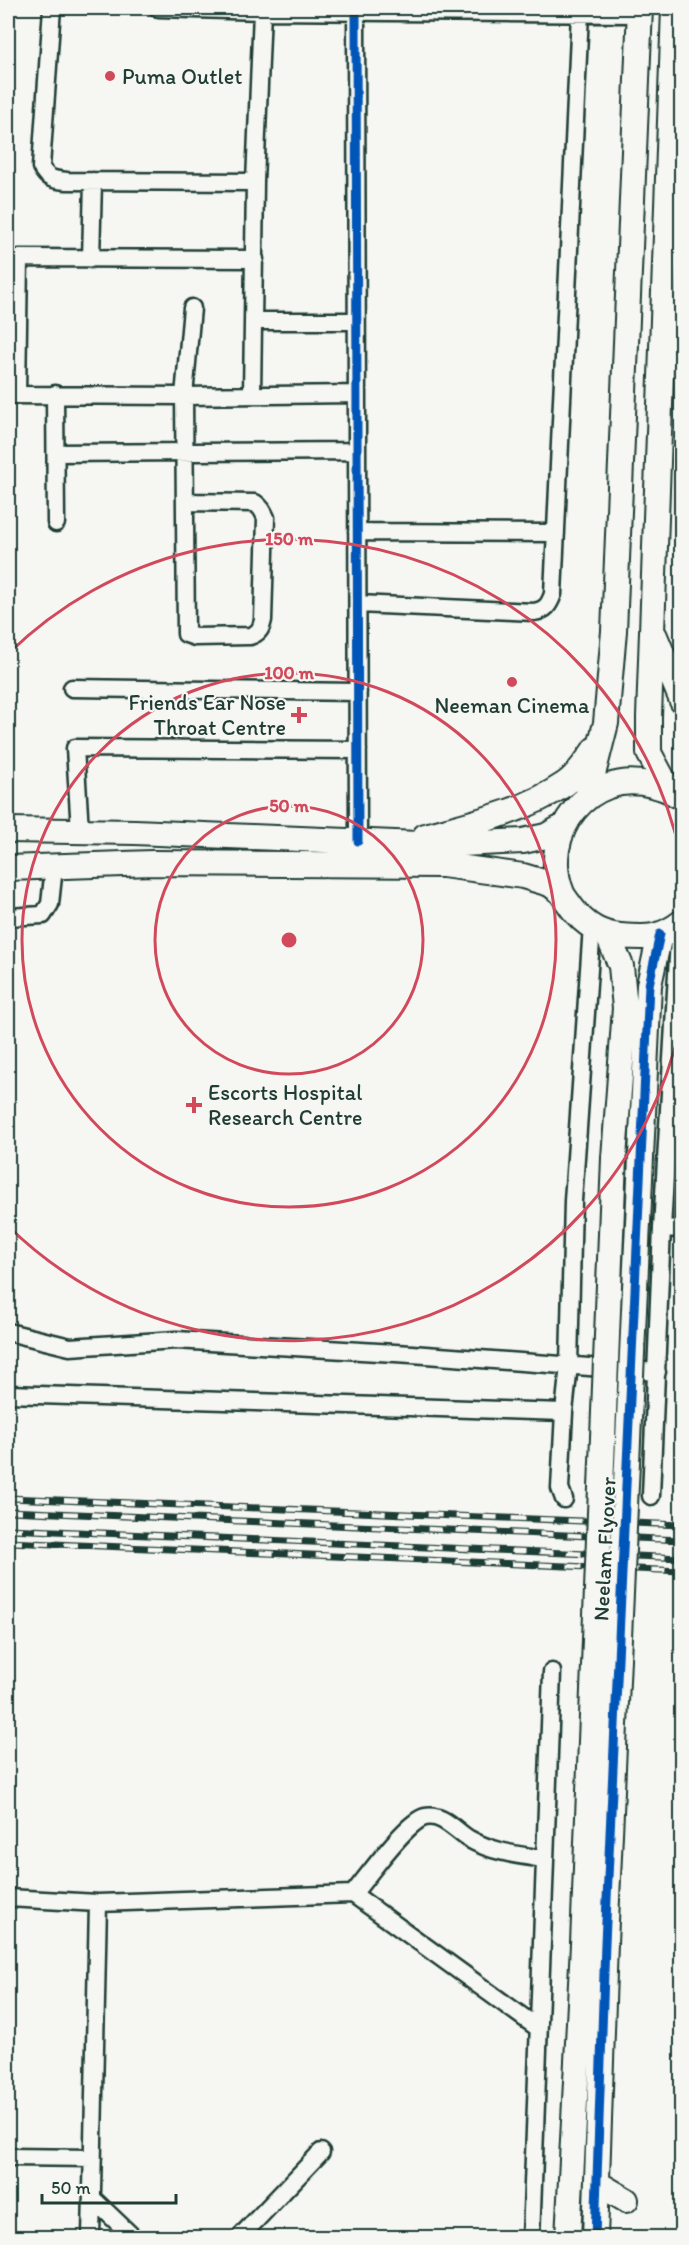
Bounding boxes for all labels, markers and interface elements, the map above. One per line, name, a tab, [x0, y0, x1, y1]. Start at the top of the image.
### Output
place label: Puma Outlet	[122, 63, 242, 90]
marker: Puma Outlet	[103, 69, 117, 83]
text: 150 m	[265, 528, 314, 550]
text: 100 m	[264, 662, 315, 684]
marker: Neeman Cinema	[505, 675, 519, 689]
place label: Friends Ear Nose Throat Centre	[128, 689, 286, 741]
place label: Neeman Cinema	[434, 692, 590, 719]
marker: Friends Ear Nose Throat Centre	[290, 706, 308, 724]
text: 50 m	[269, 795, 310, 817]
centre of rings	[279, 930, 299, 950]
place label: Escorts Hospital Research Centre	[208, 1079, 363, 1131]
marker: Escorts Hospital Research Centre	[185, 1096, 203, 1114]
street label: Neelam Flyover	[587, 1476, 622, 1622]
scale bar	[42, 2167, 176, 2205]
text: 50 m	[51, 2177, 91, 2199]

